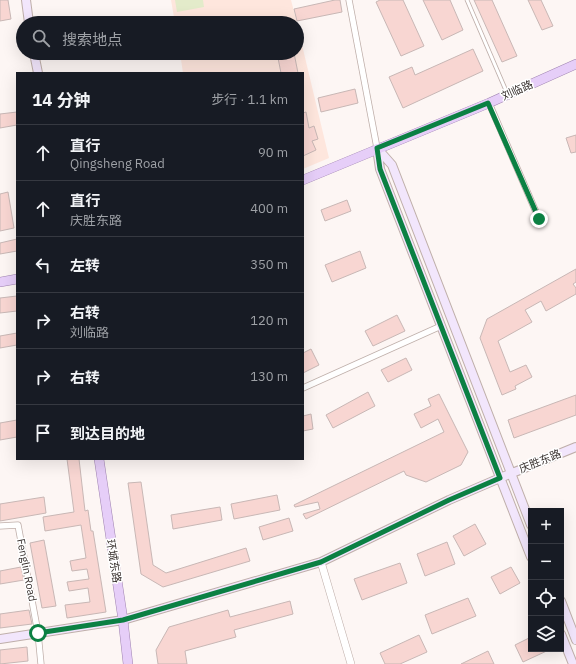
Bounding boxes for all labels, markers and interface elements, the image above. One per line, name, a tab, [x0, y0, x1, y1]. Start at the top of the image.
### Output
search box	[16, 16, 304, 60]
icon: search	[30, 27, 52, 49]
text: 搜索地点	[62, 30, 122, 49]
street label: 刘临路	[499, 77, 535, 103]
text: 14 分钟	[32, 89, 90, 111]
text: 步行 · 1.1 km	[211, 91, 288, 108]
text: 直行	[70, 136, 100, 155]
icon: ahead	[32, 142, 54, 164]
text: 90 m	[258, 144, 288, 161]
text: Qingsheng Road	[70, 155, 165, 172]
text: 直行	[70, 191, 100, 210]
icon: ahead	[32, 198, 54, 220]
text: 400 m	[250, 200, 288, 217]
route end	[530, 210, 548, 228]
text: 庆胜东路	[70, 212, 122, 229]
icon: left	[32, 254, 54, 276]
text: 左转	[70, 256, 100, 275]
text: 350 m	[250, 256, 288, 273]
text: 右转	[70, 303, 100, 322]
icon: right	[32, 310, 54, 332]
text: 120 m	[250, 312, 288, 329]
text: 刘临路	[70, 324, 109, 341]
icon: right	[32, 366, 54, 388]
text: 右转	[70, 368, 100, 387]
text: 130 m	[250, 368, 288, 385]
icon: arrive	[32, 422, 54, 444]
text: 到达目的地	[70, 424, 145, 443]
street label: 庆胜东路	[517, 446, 563, 476]
map controls	[528, 508, 564, 652]
button: +	[528, 508, 564, 544]
street label: Fenglin Road	[14, 537, 40, 603]
street label: 环城东路	[104, 538, 124, 584]
button: −	[528, 544, 564, 580]
button: locate	[528, 580, 564, 616]
button: layers	[528, 616, 564, 652]
route start	[29, 624, 47, 642]

